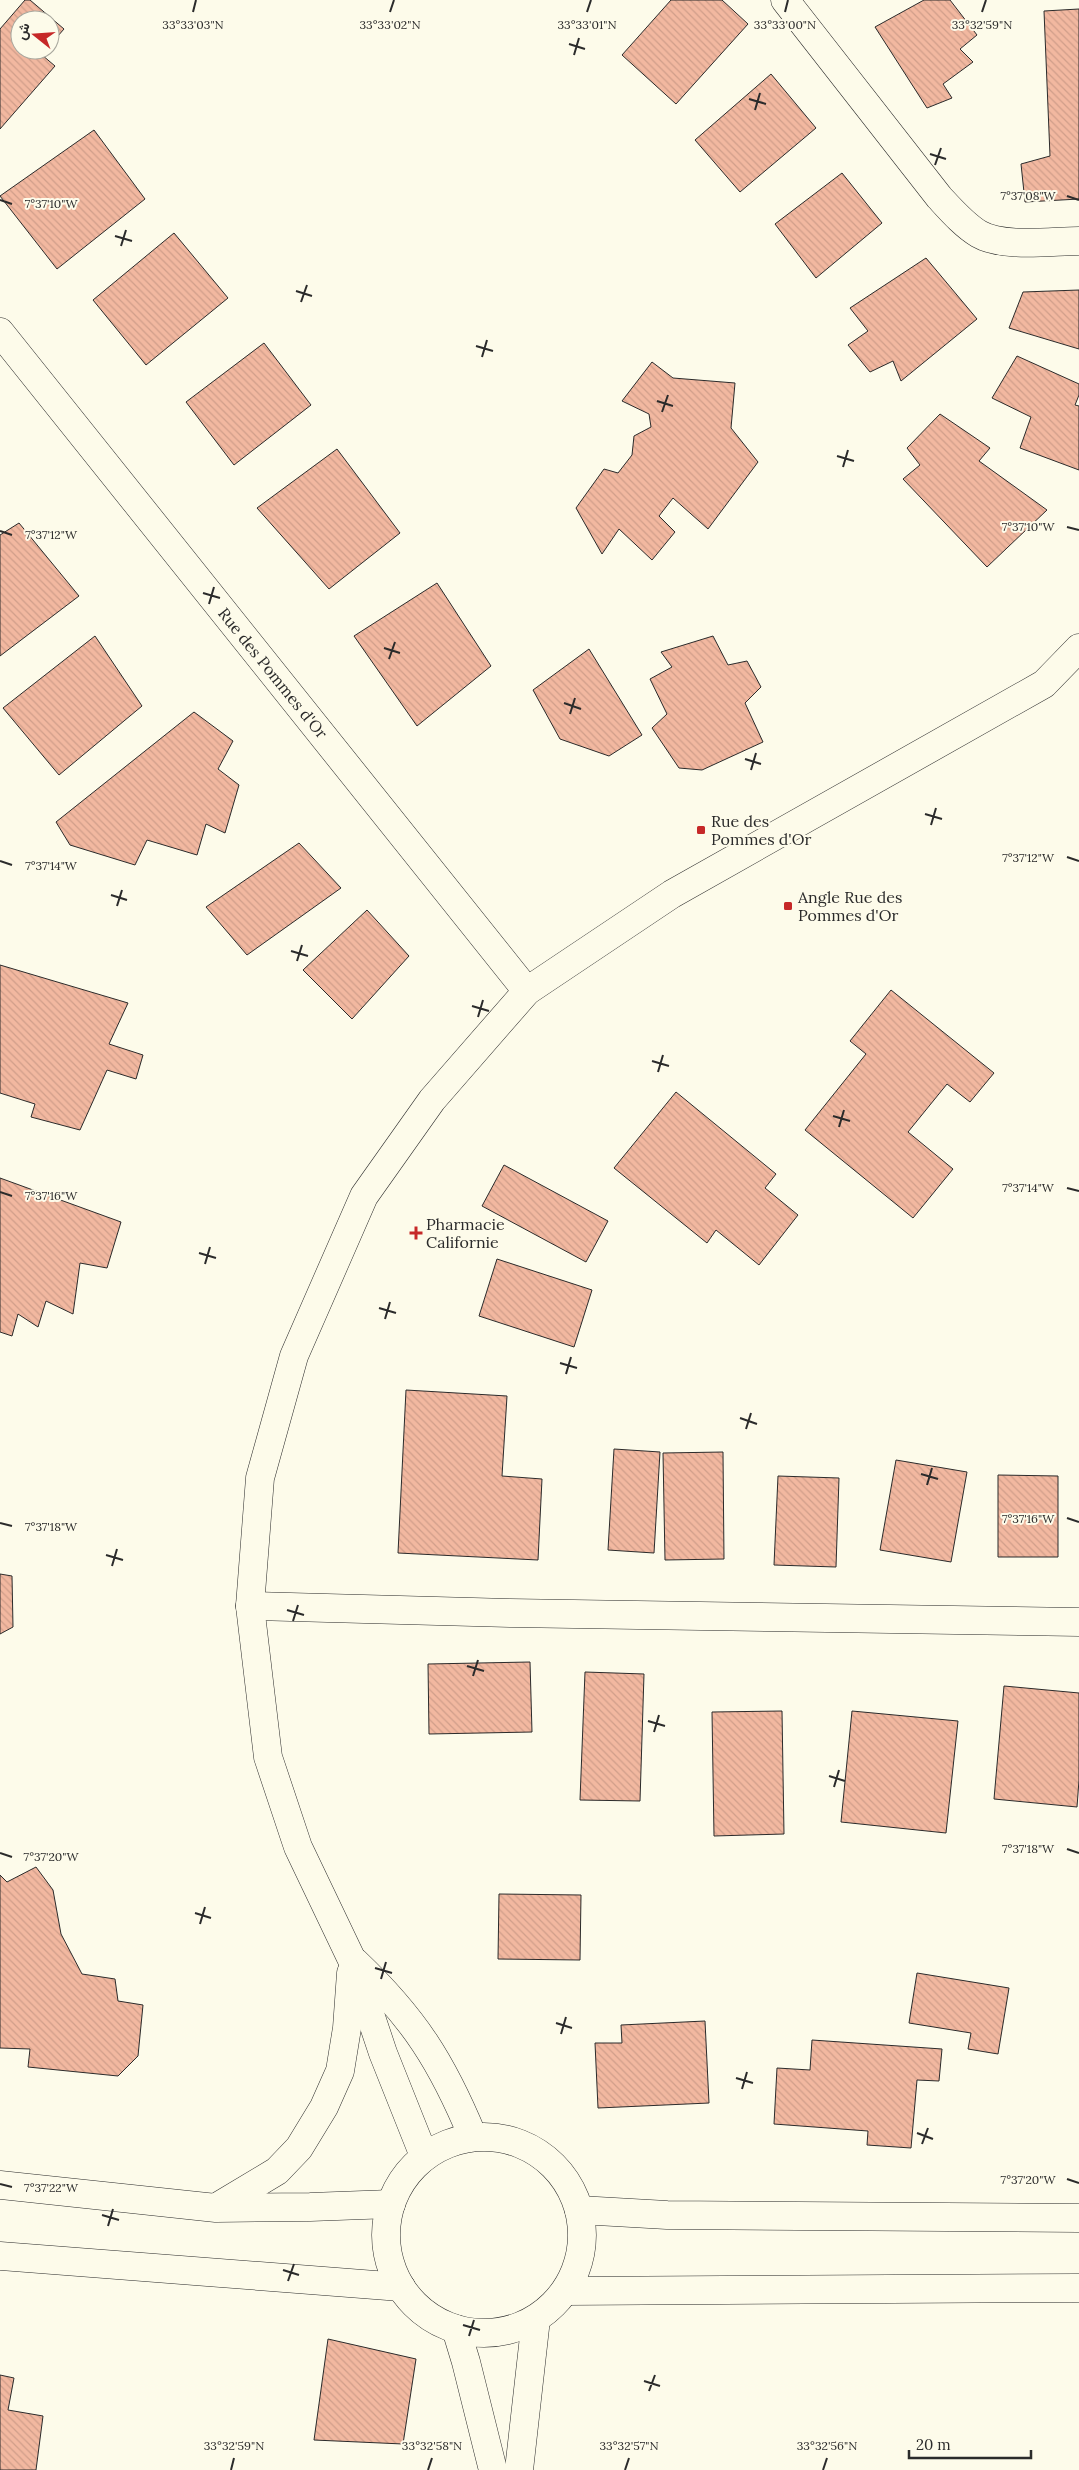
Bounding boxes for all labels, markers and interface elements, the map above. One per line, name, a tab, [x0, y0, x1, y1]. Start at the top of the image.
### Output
north arrow	[10, 10, 60, 60]
text: 33°33'03"N	[162, 17, 224, 32]
text: 33°33'02"N	[359, 17, 421, 32]
text: 33°33'01"N	[557, 17, 617, 32]
text: 33°33'00"N	[754, 17, 816, 32]
text: 33°32'59"N	[952, 17, 1012, 32]
text: ش	[12, 20, 34, 42]
text: 7°37'08"W	[1000, 188, 1057, 203]
text: 7°37'10"W	[25, 196, 78, 211]
text: 7°37'10"W	[1002, 519, 1055, 534]
text: 7°37'12"W	[25, 527, 78, 542]
street label: Rue des Pommes d'Or	[214, 603, 332, 743]
place label: Rue des Pommes d'Or	[711, 811, 811, 849]
marker: Rue des Pommes d'Or	[695, 824, 707, 836]
text: 7°37'12"W	[1002, 850, 1055, 865]
text: 7°37'14"W	[25, 858, 78, 873]
place label: Angle Rue des Pommes d'Or	[797, 887, 902, 925]
marker: Angle Rue des Pommes d'Or	[782, 900, 794, 912]
text: 7°37'14"W	[1002, 1180, 1055, 1195]
text: 7°37'16"W	[25, 1188, 78, 1203]
place label: Pharmacie Californie	[426, 1214, 505, 1252]
marker: Pharmacie Californie	[410, 1227, 422, 1239]
text: 7°37'16"W	[1002, 1511, 1055, 1526]
text: 7°37'18"W	[25, 1519, 78, 1534]
text: 7°37'18"W	[1002, 1841, 1055, 1856]
text: 7°37'20"W	[24, 1849, 79, 1864]
text: 7°37'20"W	[1001, 2172, 1056, 2187]
text: 7°37'22"W	[24, 2180, 79, 2195]
scale bar	[909, 2428, 1032, 2460]
text: 20 m	[916, 2435, 951, 2454]
text: 33°32'59"N	[204, 2438, 264, 2453]
text: 33°32'58"N	[402, 2438, 462, 2453]
text: 33°32'57"N	[599, 2438, 659, 2453]
text: 33°32'56"N	[797, 2438, 857, 2453]

